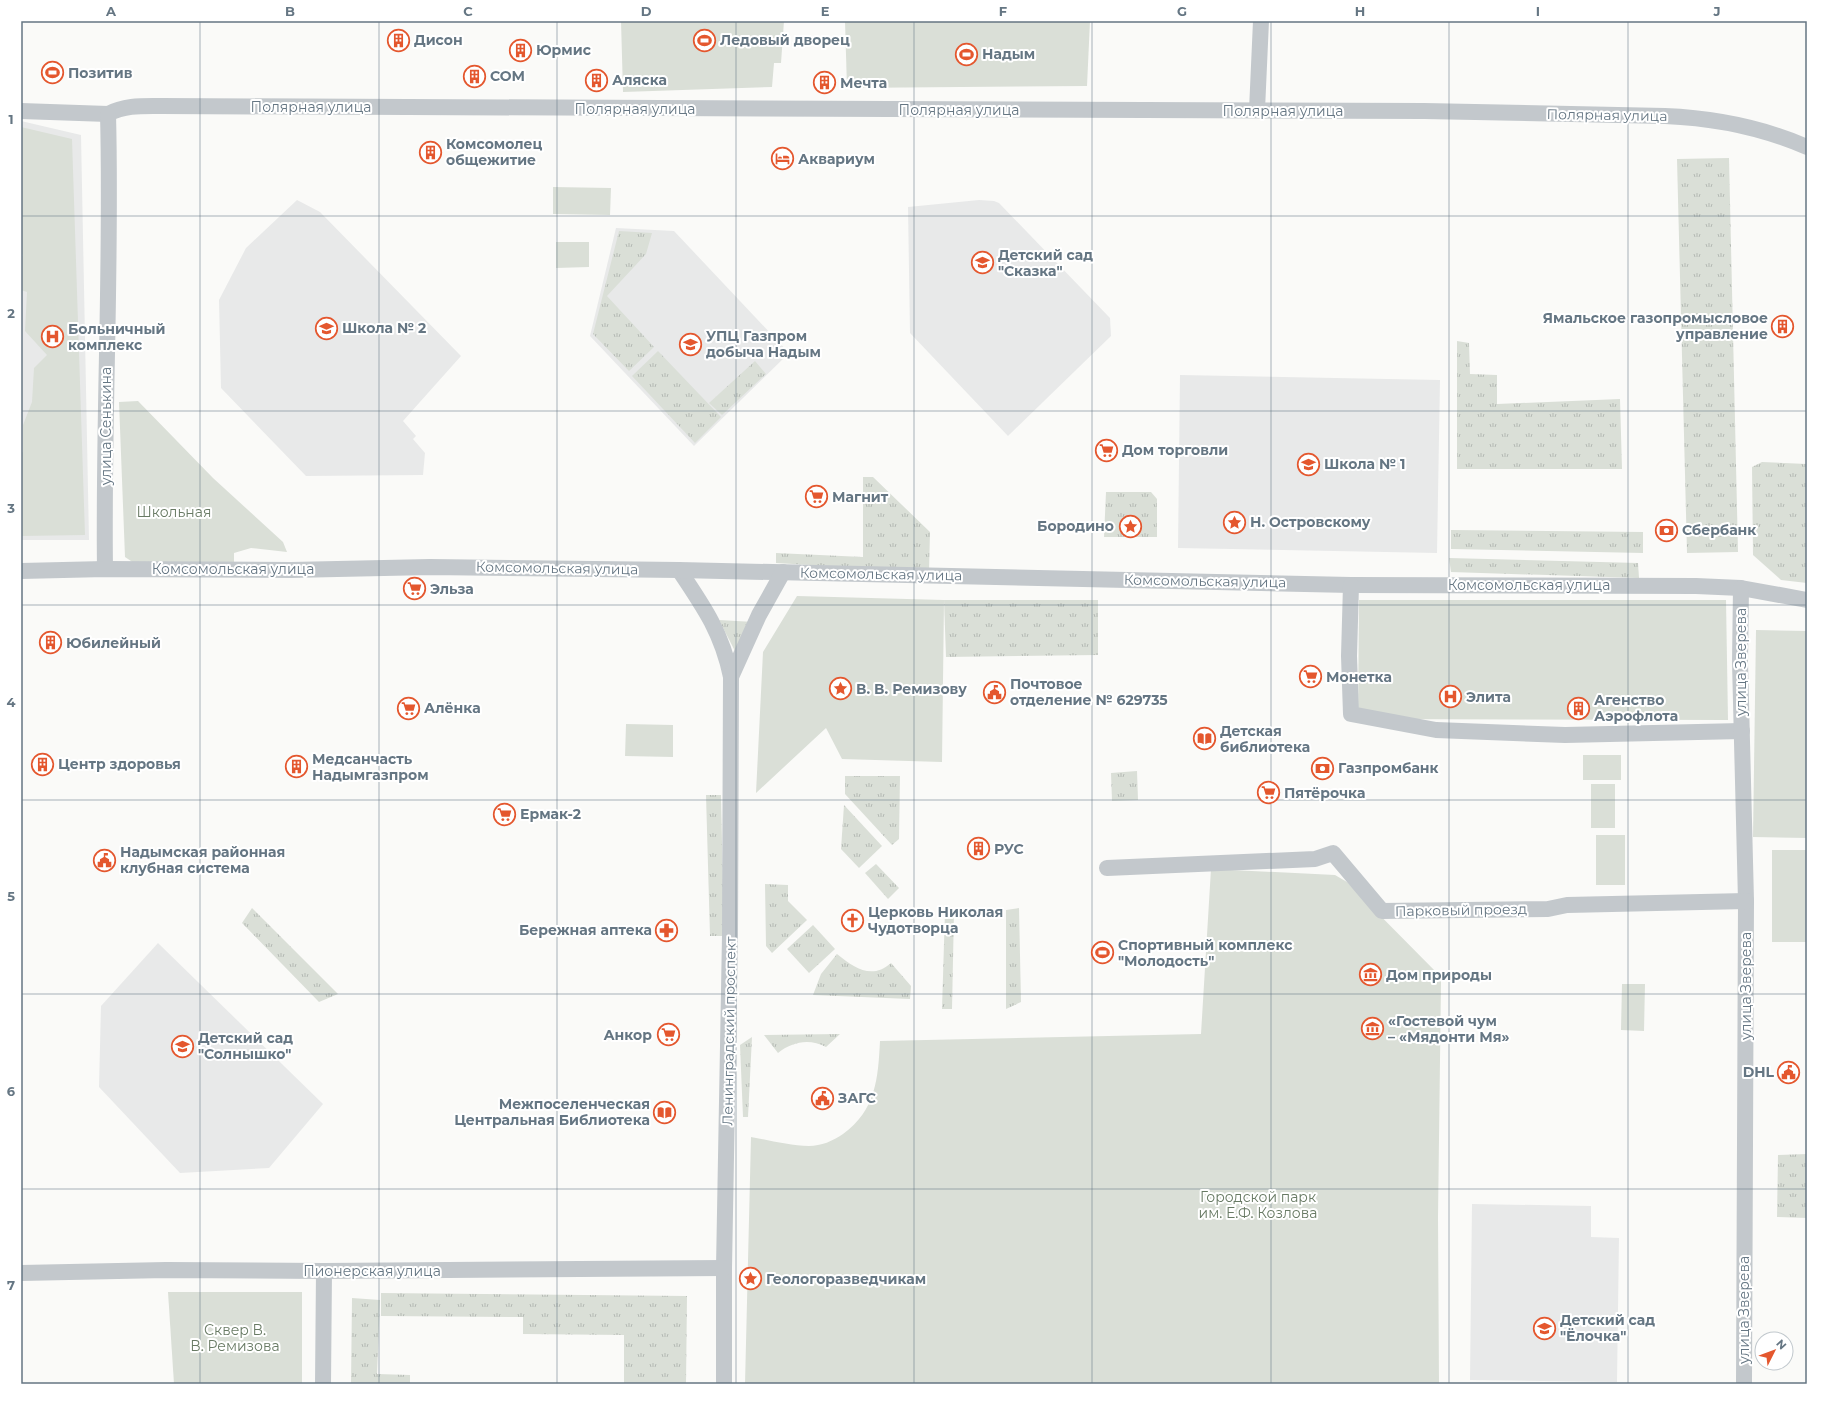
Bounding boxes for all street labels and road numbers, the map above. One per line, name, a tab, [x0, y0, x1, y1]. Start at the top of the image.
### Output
street label: Полярная улица	[251, 98, 371, 116]
street label: Полярная улица	[575, 100, 695, 118]
street label: Полярная улица	[899, 101, 1019, 119]
street label: Полярная улица	[1223, 102, 1343, 120]
street label: Полярная улица	[1546, 105, 1668, 125]
street label: улица Сенькина	[97, 367, 115, 486]
street label: Комсомольская улица	[476, 558, 638, 578]
street label: Комсомольская улица	[152, 560, 314, 578]
street label: Комсомольская улица	[800, 564, 962, 584]
street label: Комсомольская улица	[1124, 571, 1286, 591]
street label: Комсомольская улица	[1448, 576, 1610, 594]
street label: улица Зверева	[1732, 608, 1750, 717]
street label: Парковый проезд	[1395, 900, 1527, 920]
street label: улица Зверева	[1737, 932, 1755, 1041]
street label: Ленинградский проспект	[718, 936, 740, 1126]
street label: улица Зверева	[1735, 1256, 1753, 1365]
street label: Пионерская улица	[303, 1262, 441, 1280]

